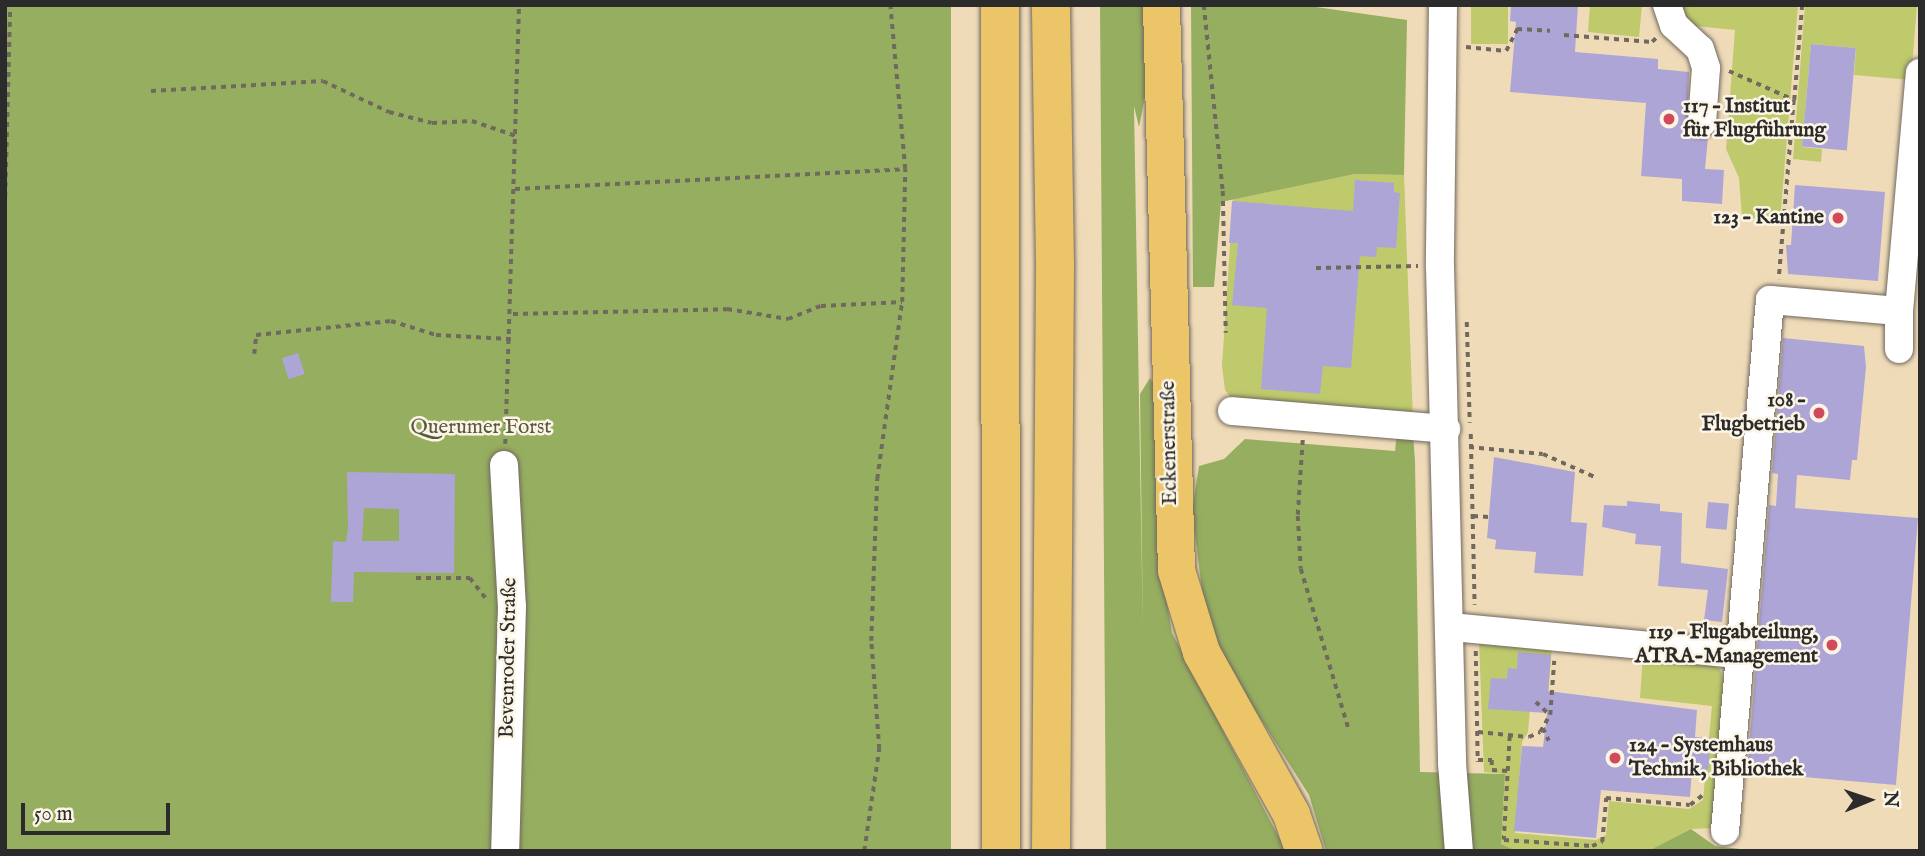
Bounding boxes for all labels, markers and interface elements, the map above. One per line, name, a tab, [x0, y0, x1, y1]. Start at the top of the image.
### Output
place label: 117 – Institut für Flugführung	[1683, 94, 1826, 144]
marker: 117 – Institut für Flugführung	[1661, 111, 1677, 127]
place label: 123 – Kantine	[1713, 205, 1824, 231]
marker: 123 – Kantine	[1830, 210, 1846, 226]
street label: Eckenerstraße	[1156, 380, 1184, 506]
place label: 108 – Flugbetrieb	[1702, 388, 1805, 438]
marker: 108 – Flugbetrieb	[1811, 405, 1827, 421]
park label: Querumer Forst	[410, 415, 552, 441]
street label: Bevenroder Straße	[495, 577, 523, 739]
place label: 119 – Flugabteilung, ATRA-Management	[1635, 620, 1818, 670]
marker: 119 – Flugabteilung, ATRA-Management	[1824, 637, 1840, 653]
place label: 124 – Systemhaus Technik, Bibliothek	[1629, 733, 1803, 783]
marker: 124 – Systemhaus Technik, Bibliothek	[1607, 750, 1623, 766]
north arrow	[1834, 765, 1904, 835]
scale bar	[24, 790, 173, 834]
text: N	[1878, 791, 1902, 808]
text: 50 m	[34, 801, 73, 828]

